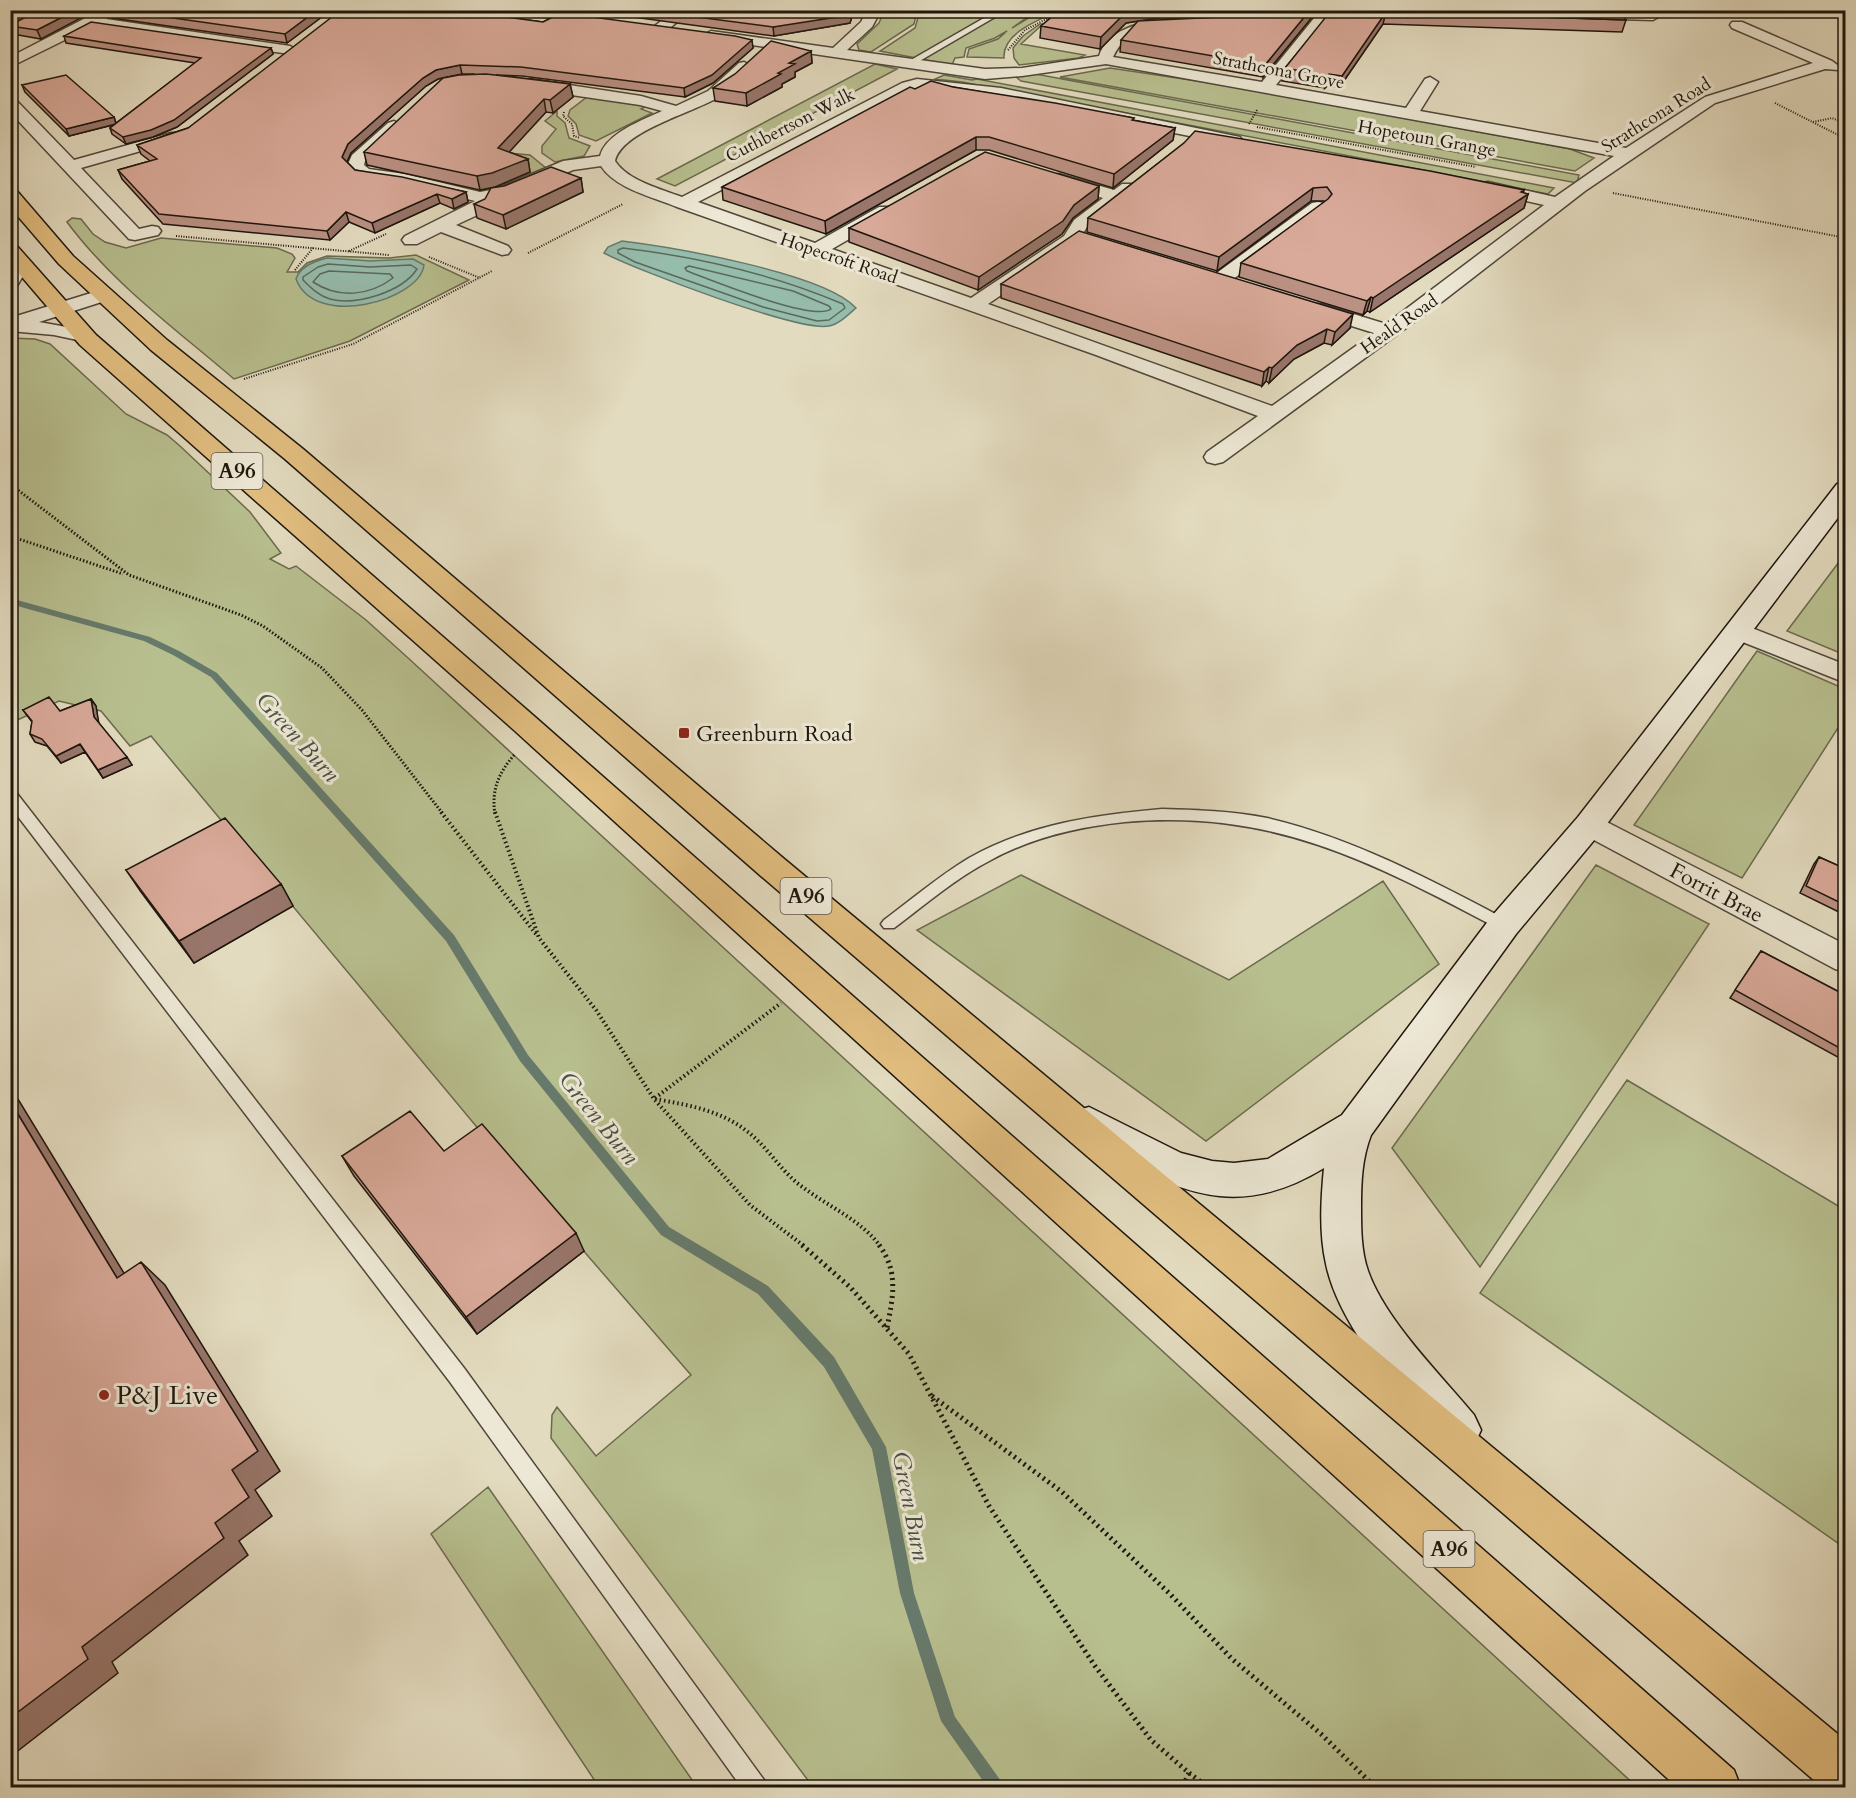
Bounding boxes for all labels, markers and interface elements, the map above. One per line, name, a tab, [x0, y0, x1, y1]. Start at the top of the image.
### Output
street label: Strathcona Grove	[1211, 46, 1347, 95]
street label: Strathcona Road	[1597, 71, 1716, 159]
street label: Cuthbertson Walk	[721, 82, 859, 169]
street label: Hopetoun Grange	[1356, 114, 1498, 163]
street label: Hopecroft Road	[777, 227, 901, 290]
street label: Heald Road	[1355, 288, 1443, 360]
road number: A96	[212, 453, 262, 489]
water label: Green Burn	[248, 685, 347, 790]
place label: Greenburn Road	[696, 719, 853, 749]
marker: Greenburn Road	[677, 726, 691, 740]
street label: Forrit Brae	[1664, 856, 1769, 930]
road number: A96	[780, 878, 832, 914]
water label: Green Burn	[551, 1065, 646, 1172]
place label: P&J Live	[116, 1377, 218, 1414]
marker: P&J Live	[97, 1388, 111, 1402]
water label: Green Burn	[884, 1449, 937, 1564]
road number: A96	[1424, 1531, 1474, 1567]

